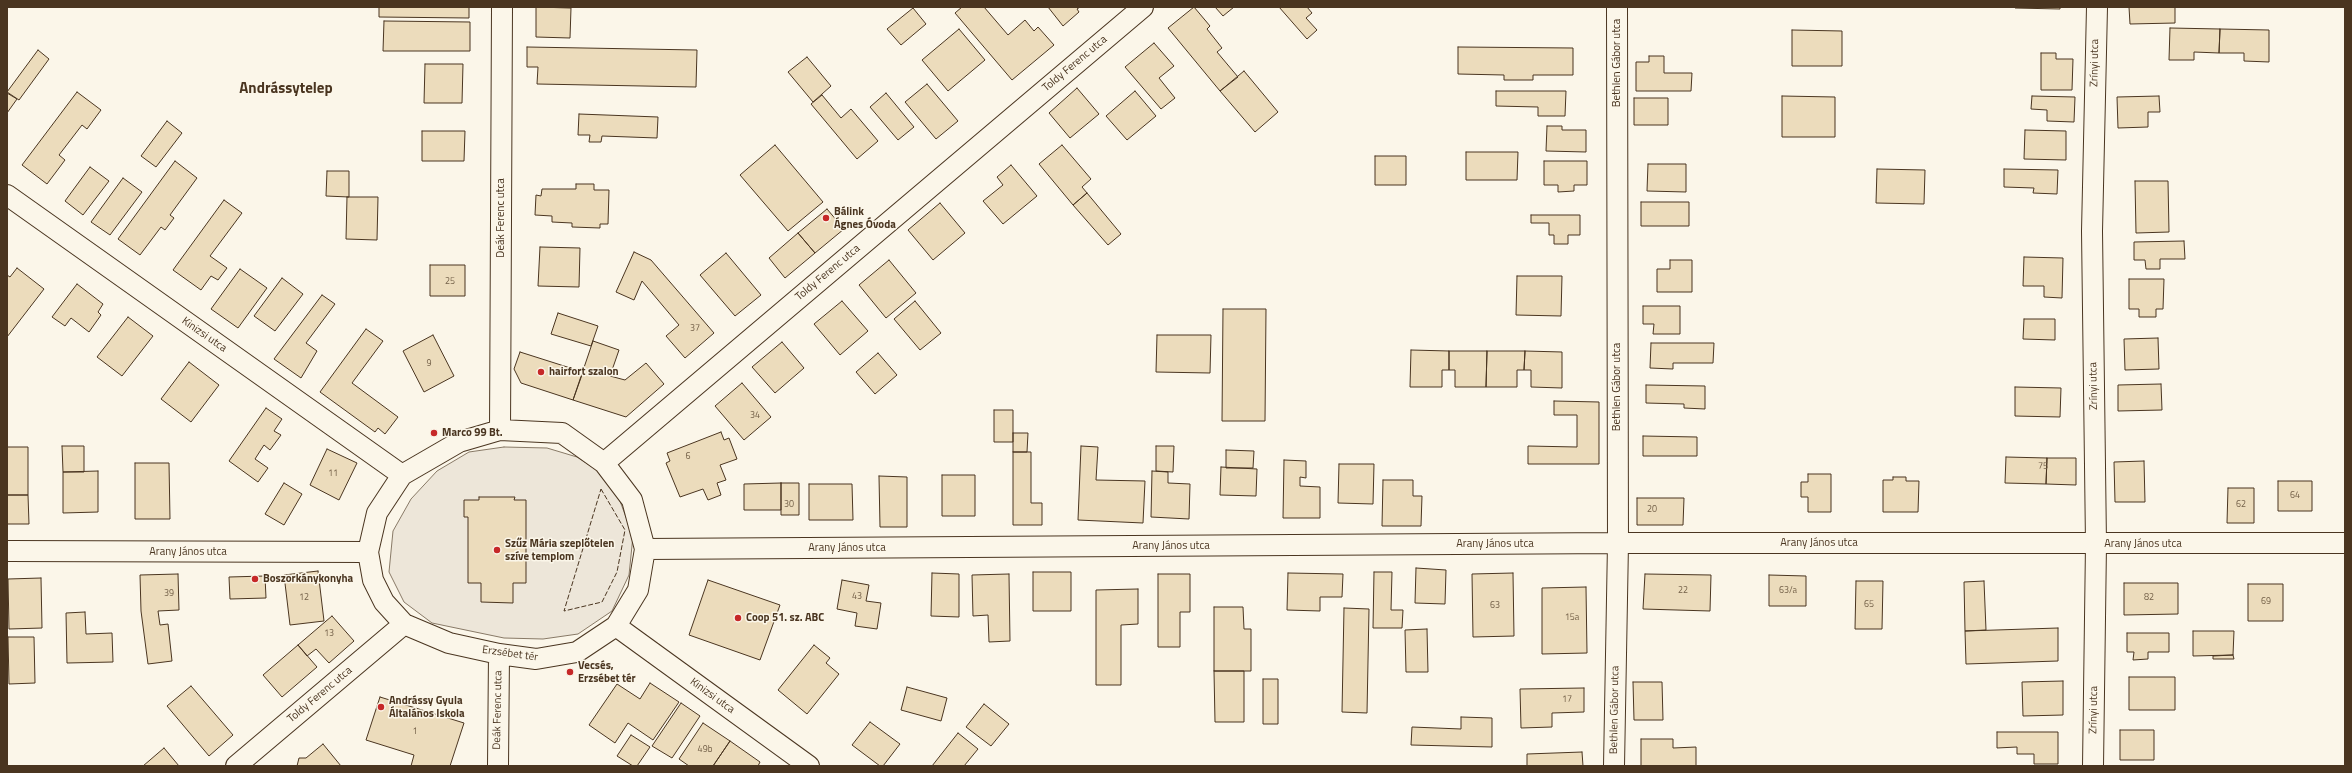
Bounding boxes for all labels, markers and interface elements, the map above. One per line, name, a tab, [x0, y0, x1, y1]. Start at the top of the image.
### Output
street label: Bethlen Gábor utca	[1610, 19, 1624, 107]
street label: Toldy Ferenc utca	[1040, 33, 1110, 95]
street label: Zrínyi utca	[2088, 39, 2102, 87]
district label: Andrássytelep	[239, 80, 333, 98]
street label: Deák Ferenc utca	[494, 178, 508, 258]
place label: Bálink Ágnes Óvoda	[834, 205, 896, 231]
marker: Bálink Ágnes Óvoda	[821, 213, 831, 223]
street label: Toldy Ferenc utca	[793, 242, 863, 304]
house number: 25	[445, 277, 455, 287]
street label: Kinizsi utca	[179, 315, 229, 355]
house number: 37	[690, 324, 700, 334]
street label: Bethlen Gábor utca	[1610, 343, 1624, 431]
house number: 9	[426, 359, 432, 369]
street label: Zrínyi utca	[2087, 362, 2101, 410]
place label: hairfort szalon	[549, 365, 619, 379]
marker: hairfort szalon	[536, 367, 546, 377]
house number: 34	[750, 411, 760, 421]
place label: Marco 99 Bt.	[442, 426, 503, 440]
marker: Marco 99 Bt.	[429, 428, 439, 438]
house number: 6	[685, 452, 691, 462]
house number: 75	[2038, 462, 2048, 472]
house number: 11	[328, 469, 338, 479]
house number: 64	[2290, 491, 2300, 501]
house number: 30	[784, 500, 794, 510]
house number: 62	[2236, 500, 2246, 510]
house number: 20	[1647, 505, 1657, 515]
street label: Arany János utca	[1780, 536, 1858, 550]
place label: Szűz Mária szeplőtelen szíve templom	[505, 537, 614, 563]
street label: Arany János utca	[1456, 537, 1534, 551]
street label: Arany János utca	[2104, 537, 2182, 551]
street label: Arany János utca	[1132, 539, 1210, 553]
street label: Arany János utca	[808, 541, 886, 555]
street label: Arany János utca	[149, 545, 227, 559]
marker: Szűz Mária szeplőtelen szíve templom	[492, 545, 502, 555]
place label: Boszorkánykonyha	[263, 572, 353, 586]
marker: Boszorkánykonyha	[250, 574, 260, 584]
house number: 22	[1678, 586, 1688, 596]
house number: 63/a	[1779, 586, 1797, 596]
house number: 39	[164, 589, 174, 599]
house number: 43	[852, 592, 862, 602]
house number: 12	[299, 593, 309, 603]
house number: 82	[2144, 593, 2154, 603]
house number: 69	[2261, 597, 2271, 607]
house number: 65	[1864, 600, 1874, 610]
house number: 63	[1490, 601, 1500, 611]
place label: Coop 51. sz. ABC	[746, 611, 824, 625]
marker: Coop 51. sz. ABC	[733, 613, 743, 623]
house number: 15a	[1565, 613, 1579, 623]
house number: 13	[324, 629, 334, 639]
street label: Erzsébet tér	[481, 644, 539, 664]
place label: Vecsés, Erzsébet tér	[578, 659, 636, 685]
street label: Toldy Ferenc utca	[285, 664, 355, 726]
street label: Bethlen Gábor utca	[1608, 666, 1622, 754]
marker: Vecsés, Erzsébet tér	[565, 667, 575, 677]
street label: Deák Ferenc utca	[491, 670, 505, 750]
street label: Kinizsi utca	[687, 675, 737, 717]
street label: Zrínyi utca	[2087, 686, 2101, 734]
place label: Andrássy Gyula Általános Iskola	[389, 694, 465, 720]
house number: 17	[1562, 695, 1572, 705]
marker: Andrássy Gyula Általános Iskola	[376, 702, 386, 712]
house number: 1	[412, 727, 418, 737]
house number: 49b	[698, 745, 712, 755]

